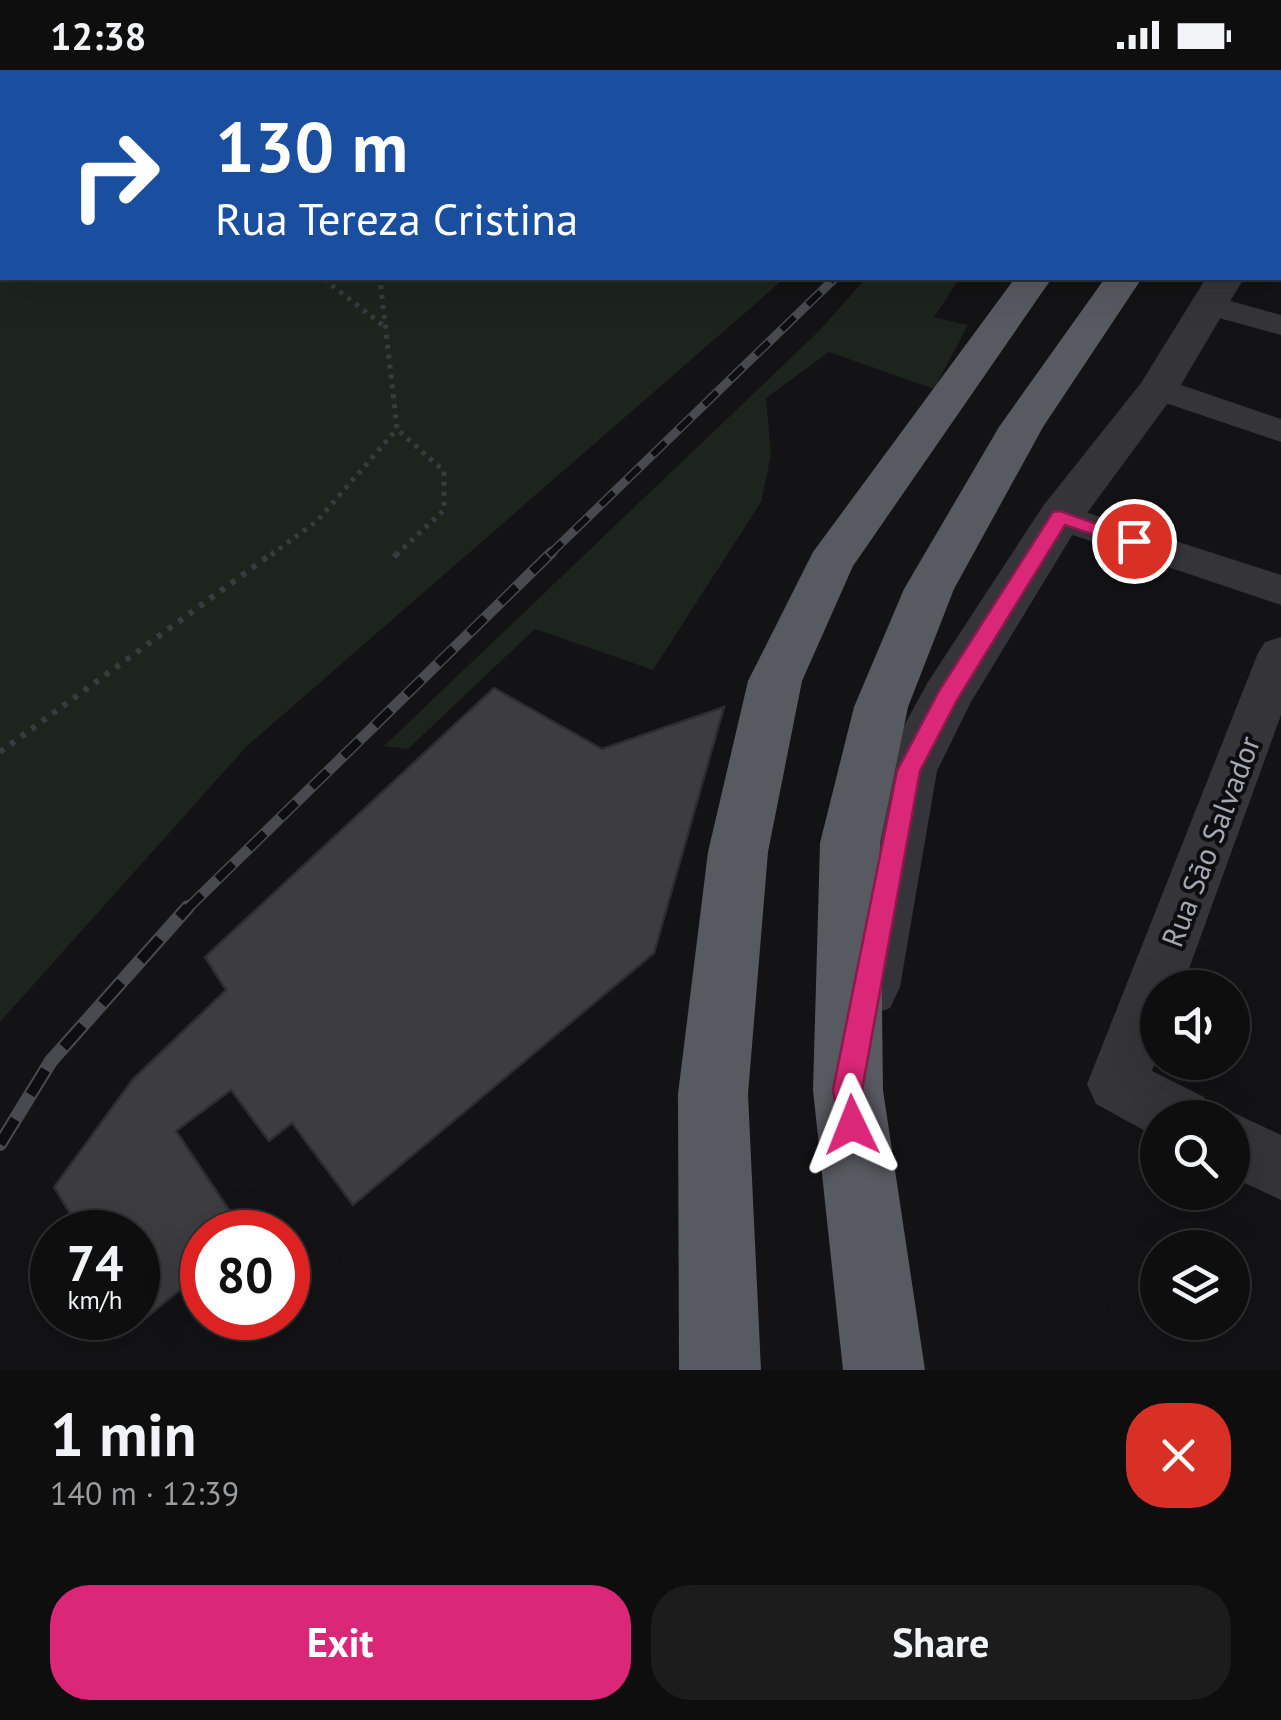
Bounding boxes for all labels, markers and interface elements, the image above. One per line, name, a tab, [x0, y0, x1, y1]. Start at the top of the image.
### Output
text: 12:38	[50, 11, 146, 60]
text: 130 m	[215, 101, 408, 191]
icon: right	[50, 110, 180, 240]
text: Rua Tereza Cristina	[215, 189, 578, 247]
pin	[1092, 499, 1177, 584]
icon: arrive	[1107, 514, 1162, 569]
street label: Rua São Salvador	[1152, 730, 1268, 952]
map controls	[1140, 970, 1250, 1340]
button: sound	[1140, 970, 1250, 1080]
position arrow	[800, 1073, 904, 1177]
button: search	[1140, 1100, 1250, 1210]
speed limit sign: 80	[180, 1210, 310, 1340]
text: 74	[67, 1230, 123, 1295]
button: layers	[1140, 1230, 1250, 1340]
text: km/h	[68, 1284, 122, 1316]
text: 1 min	[50, 1395, 196, 1473]
button: close	[1126, 1403, 1231, 1508]
text: 140 m · 12:39	[50, 1472, 239, 1514]
button: Exit	[50, 1585, 631, 1700]
button: Share	[651, 1585, 1231, 1700]

